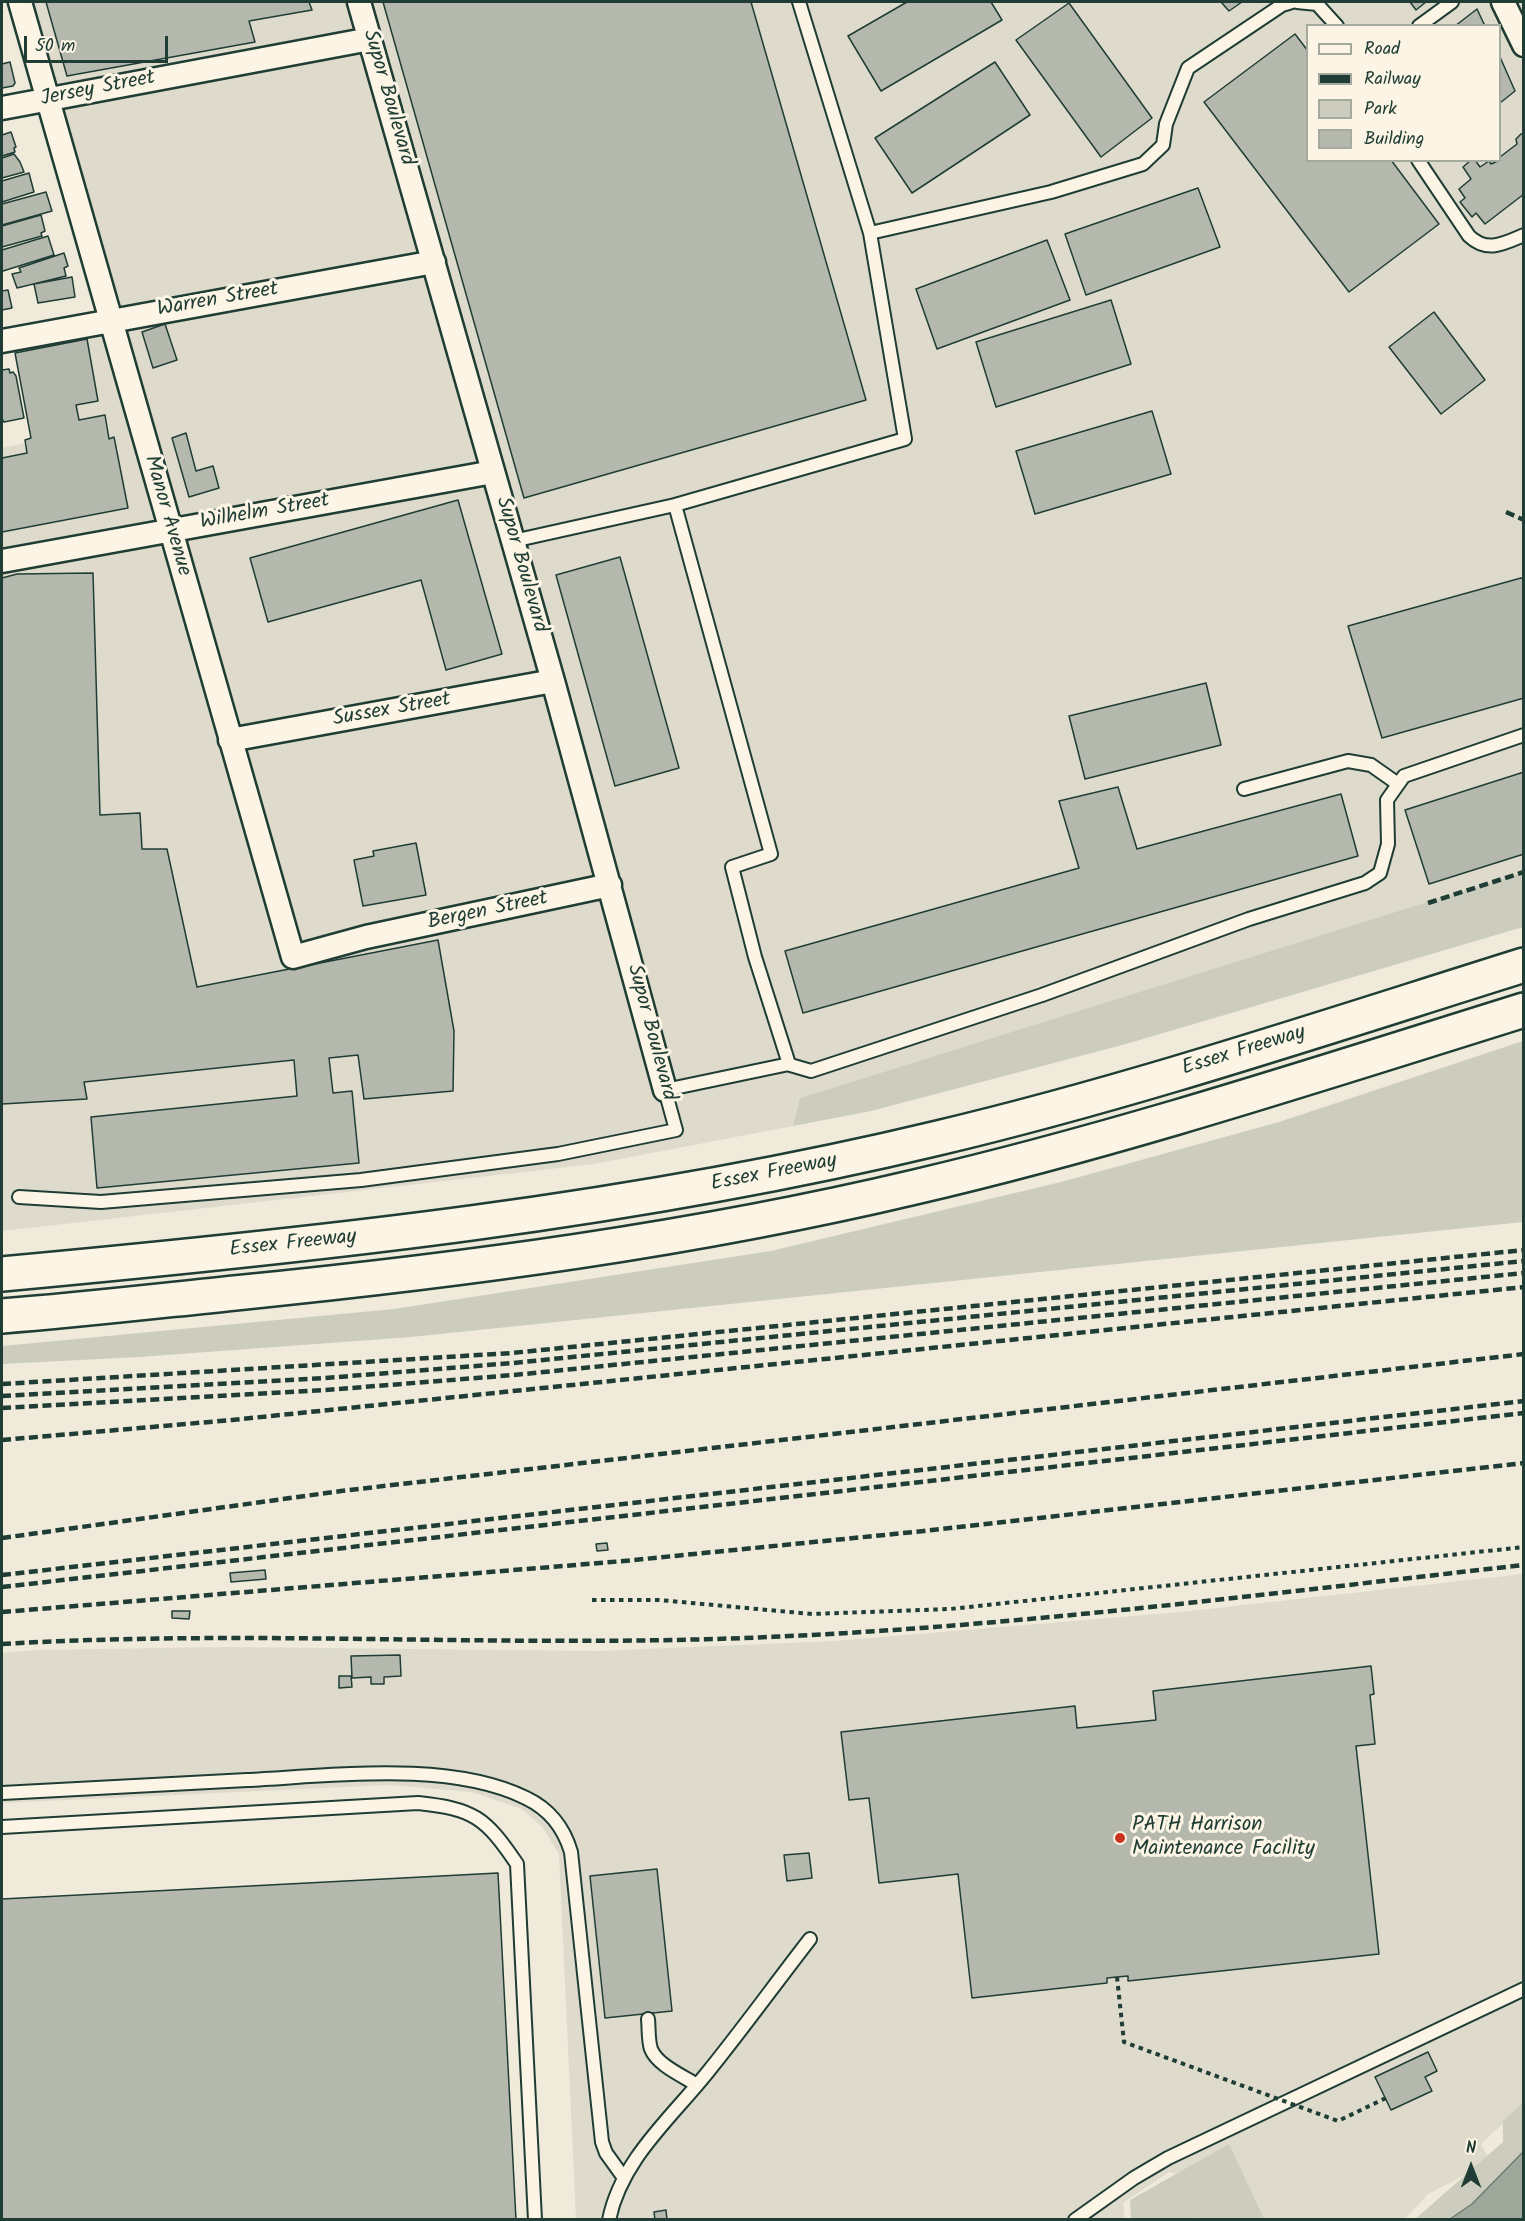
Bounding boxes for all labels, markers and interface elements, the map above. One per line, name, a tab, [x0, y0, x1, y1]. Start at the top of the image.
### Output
scale bar	[27, 24, 171, 62]
legend	[1306, 24, 1501, 162]
street label: Supor Boulevard	[356, 27, 418, 169]
text: 50 m	[35, 32, 75, 61]
text: Road	[1364, 35, 1400, 64]
text: Railway	[1364, 65, 1421, 94]
street label: Jersey Street	[39, 67, 157, 113]
text: Park	[1364, 95, 1397, 124]
text: Building	[1364, 125, 1424, 154]
street label: Warren Street	[155, 278, 281, 324]
street label: Manor Avenue	[137, 453, 195, 579]
street label: Wilhelm Street	[198, 489, 332, 537]
street label: Supor Boulevard	[489, 494, 551, 636]
street label: Sussex Street	[331, 688, 453, 734]
street label: Bergen Street	[426, 887, 550, 937]
street label: Supor Boulevard	[620, 962, 680, 1104]
street label: Essex Freeway	[1179, 1021, 1309, 1083]
street label: Essex Freeway	[709, 1149, 839, 1199]
street label: Essex Freeway	[228, 1226, 358, 1264]
place label: PATH Harrison Maintenance Facility	[1132, 1813, 1315, 1863]
marker: PATH Harrison Maintenance Facility	[1113, 1831, 1127, 1845]
text: N	[1466, 2136, 1476, 2161]
north arrow	[1441, 2137, 1501, 2197]

